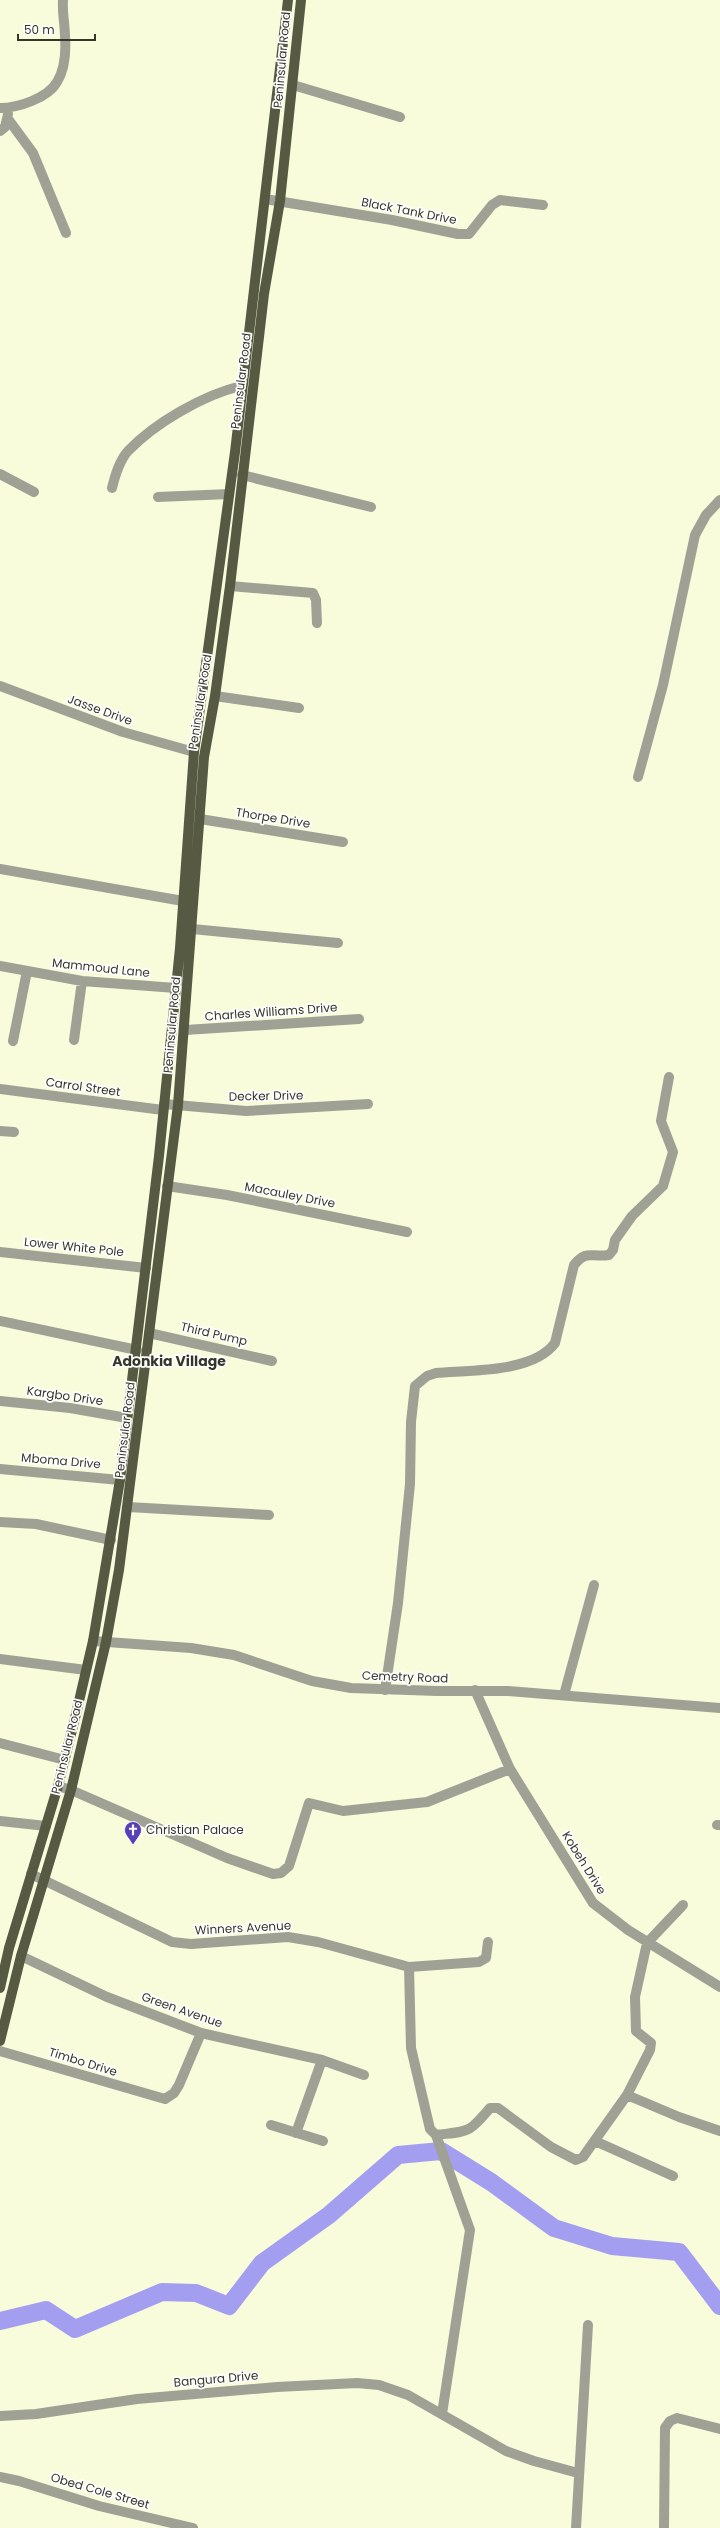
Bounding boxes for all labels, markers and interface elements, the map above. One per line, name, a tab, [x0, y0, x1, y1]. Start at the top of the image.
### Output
street label: Peninsular Road	[269, 11, 294, 109]
scale bar	[18, 16, 95, 42]
text: 50 m	[24, 21, 55, 38]
street label: Black Tank Drive	[360, 193, 458, 228]
street label: Peninsular Road	[226, 332, 255, 430]
street label: Peninsular Road	[184, 653, 215, 751]
street label: Jasse Drive	[65, 690, 135, 729]
street label: Thorpe Drive	[235, 803, 312, 832]
street label: Mammoud Lane	[51, 954, 151, 981]
street label: Peninsular Road	[159, 976, 184, 1074]
street label: Charles Williams Drive	[204, 998, 338, 1025]
street label: Carrol Street	[45, 1073, 122, 1100]
street label: Decker Drive	[229, 1086, 303, 1105]
street label: Macauley Drive	[243, 1177, 337, 1212]
street label: Lower White Pole	[23, 1233, 125, 1260]
street label: Third Pump	[179, 1318, 249, 1349]
district label: Adonkia Village	[112, 1351, 226, 1371]
street label: Peninsular Road	[110, 1381, 139, 1479]
street label: Kargbo Drive	[26, 1382, 104, 1409]
street label: Mboma Drive	[21, 1449, 102, 1472]
street label: Cemetry Road	[361, 1666, 449, 1687]
street label: Peninsular Road	[47, 1698, 86, 1796]
church icon: Christian Palace	[123, 1820, 143, 1845]
place label: Christian Palace	[146, 1821, 244, 1838]
street label: Kobeh Drive	[558, 1828, 611, 1898]
street label: Winners Avenue	[194, 1916, 292, 1939]
street label: Green Avenue	[139, 1988, 225, 2031]
street label: Timbo Drive	[47, 2043, 120, 2080]
street label: Bangura Drive	[173, 2366, 259, 2391]
street label: Obed Cole Street	[49, 2468, 151, 2513]

